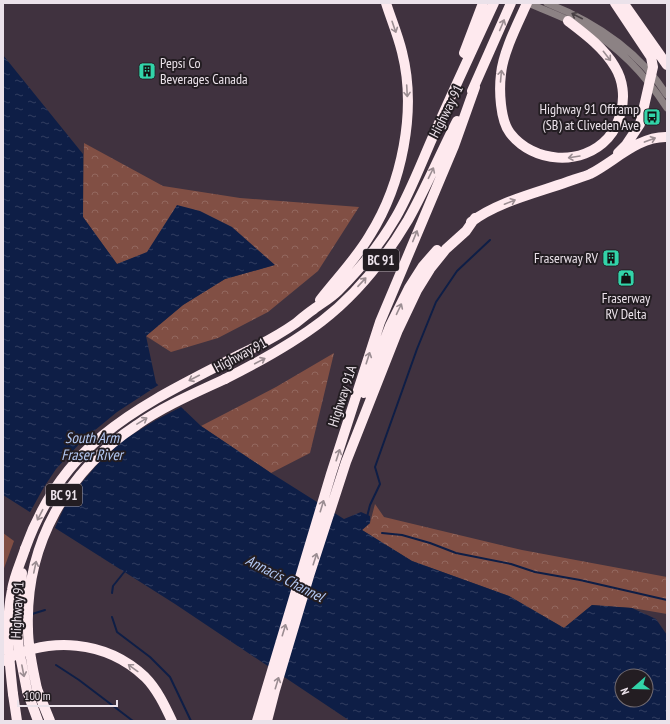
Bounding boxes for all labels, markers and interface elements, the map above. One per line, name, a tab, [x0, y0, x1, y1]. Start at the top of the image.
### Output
one-way arrow	[571, 12, 583, 19]
one-way arrow	[499, 20, 506, 32]
one-way arrow	[391, 21, 398, 34]
one-way arrow	[602, 50, 611, 61]
place label: Pepsi Co Beverages Canada	[160, 54, 248, 88]
building icon: Pepsi Co Beverages Canada	[137, 61, 157, 81]
one-way arrow	[497, 70, 504, 83]
street label: Highway 91	[425, 81, 467, 141]
one-way arrow	[403, 84, 410, 97]
place label: Highway 91 Offramp (SB) at Cliveden Ave	[539, 100, 639, 134]
bus stop icon: Highway 91 Offramp (SB) at Cliveden Ave	[642, 107, 662, 127]
one-way arrow	[643, 136, 656, 143]
one-way arrow	[567, 153, 580, 161]
one-way arrow	[428, 167, 435, 179]
one-way arrow	[504, 198, 516, 205]
one-way arrow	[412, 231, 419, 243]
building icon: Fraserway RV	[601, 248, 621, 268]
road number: BC 91	[363, 249, 399, 271]
place label: Fraserway RV	[534, 249, 599, 267]
shop icon: Fraserway RV Delta	[616, 268, 636, 288]
one-way arrow	[357, 277, 367, 287]
place label: Fraserway RV Delta	[602, 289, 651, 323]
one-way arrow	[396, 304, 403, 316]
street label: Highway 91	[211, 334, 269, 376]
one-way arrow	[365, 352, 373, 364]
one-way arrow	[254, 357, 266, 364]
street label: Highway 91A	[324, 363, 361, 429]
one-way arrow	[188, 375, 200, 382]
one-way arrow	[136, 417, 148, 425]
water label: South Arm Fraser River	[61, 428, 125, 464]
one-way arrow	[334, 449, 342, 461]
road number: BC 91	[46, 484, 82, 506]
one-way arrow	[319, 499, 326, 512]
one-way arrow	[35, 509, 43, 521]
water label: Annacis Channel	[243, 550, 329, 607]
one-way arrow	[311, 553, 319, 565]
one-way arrow	[31, 561, 39, 574]
street label: Highway 91	[7, 581, 27, 639]
one-way arrow	[281, 624, 288, 637]
one-way arrow	[20, 664, 28, 677]
one-way arrow	[128, 664, 139, 672]
north arrow	[614, 668, 654, 708]
one-way arrow	[274, 677, 281, 690]
scale bar	[18, 682, 117, 708]
text: N	[617, 686, 632, 697]
text: 100 m	[24, 688, 51, 703]

